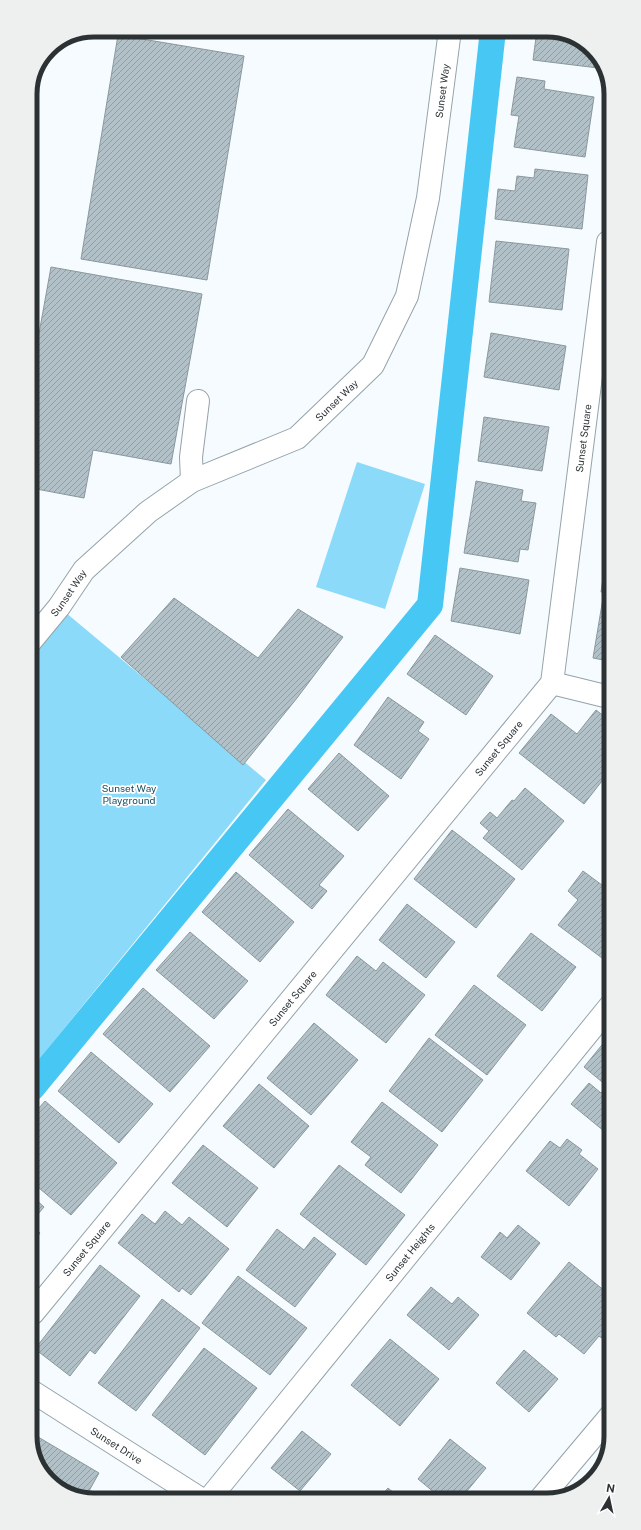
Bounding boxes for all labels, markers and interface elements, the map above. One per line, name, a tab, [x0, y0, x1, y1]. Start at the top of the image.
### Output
street label: Sunset Way	[433, 62, 452, 119]
street label: Sunset Way	[313, 376, 361, 423]
street label: Sunset Square	[573, 403, 593, 473]
street label: Sunset Way	[48, 566, 89, 619]
street label: Sunset Square	[472, 717, 525, 778]
park label: Sunset Way Playground	[102, 782, 157, 806]
street label: Sunset Square	[266, 968, 319, 1028]
street label: Sunset Square	[60, 1218, 113, 1278]
street label: Sunset Heights	[382, 1221, 437, 1284]
street label: Sunset Drive	[88, 1424, 145, 1466]
north arrow	[589, 1478, 629, 1518]
text: N	[605, 1482, 616, 1495]

